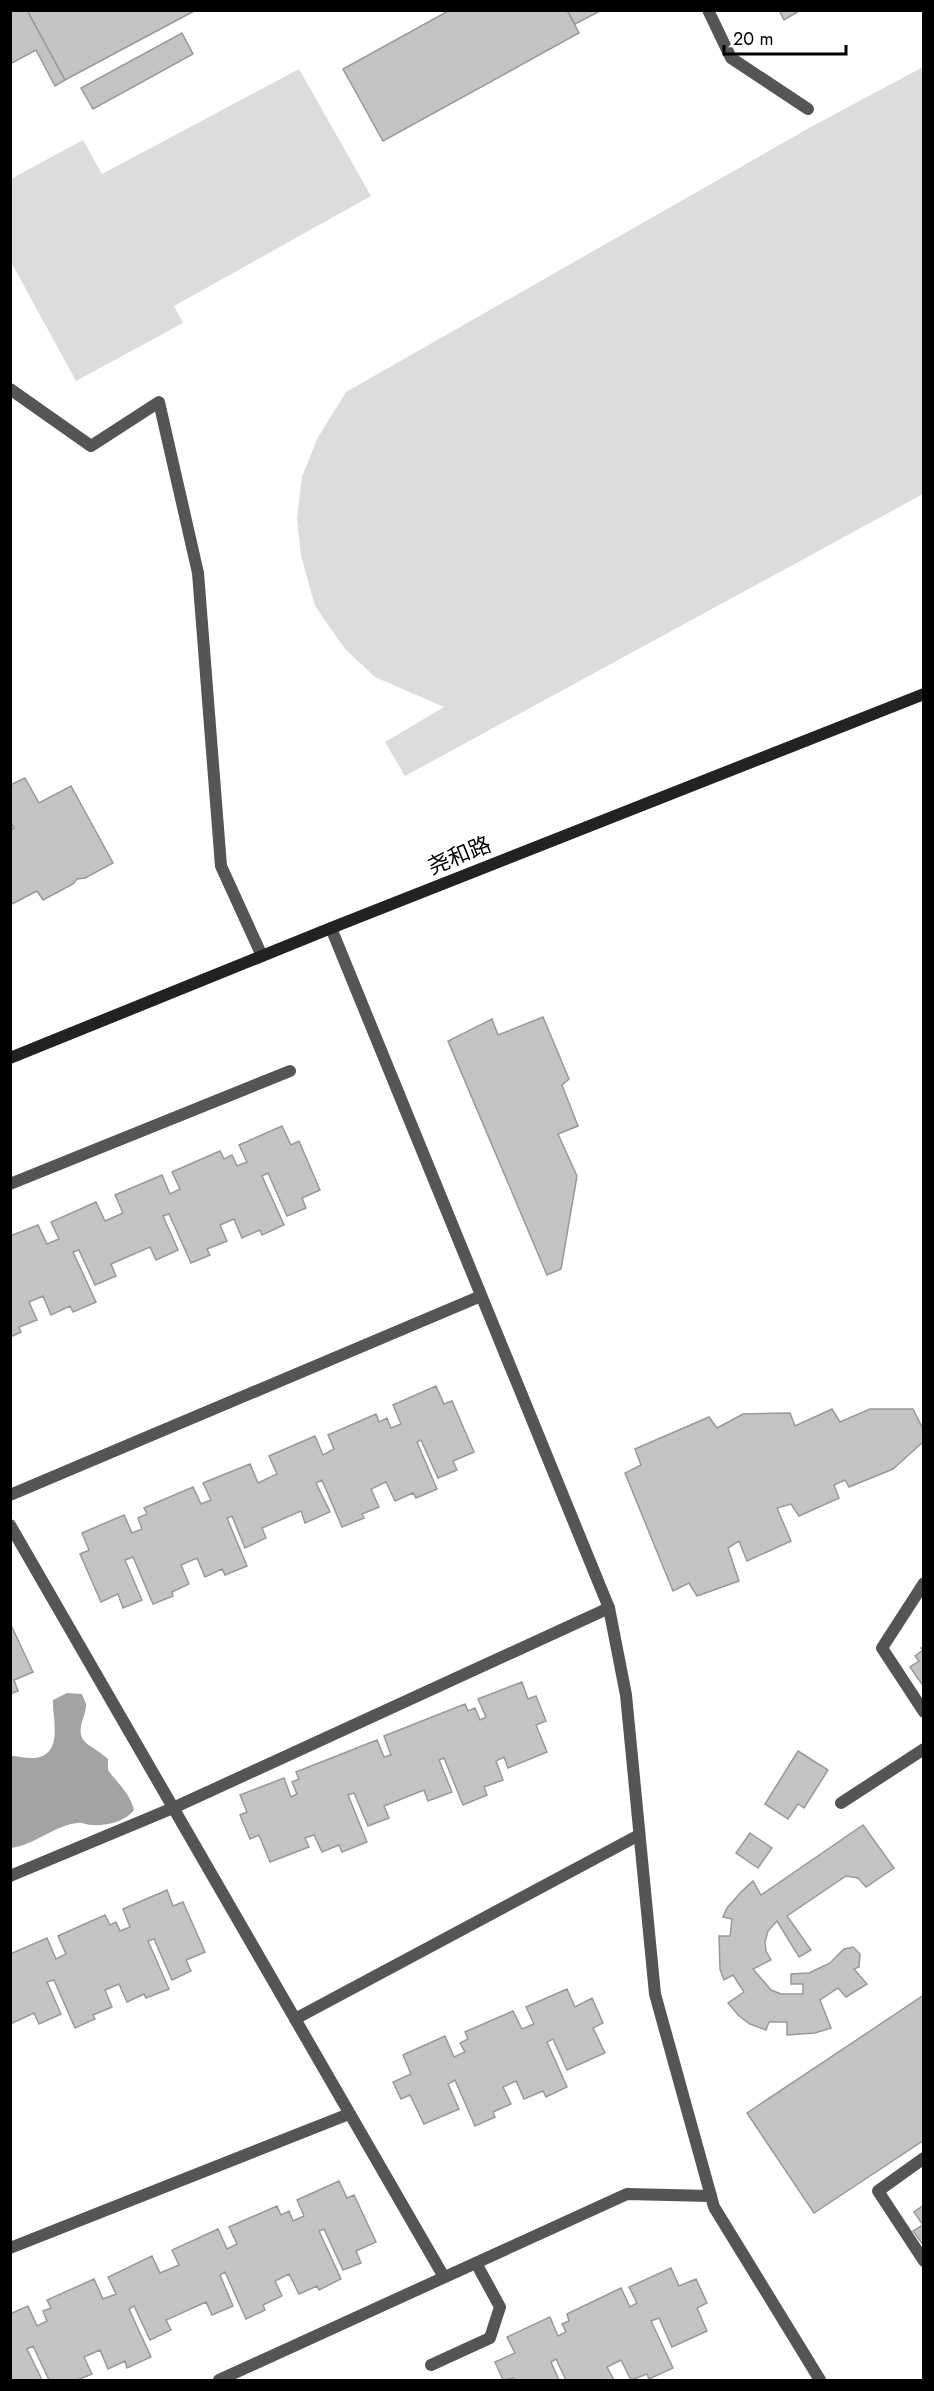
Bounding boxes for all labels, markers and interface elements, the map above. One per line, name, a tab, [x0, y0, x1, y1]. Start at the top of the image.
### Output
scale bar	[724, 18, 846, 56]
text: 20 m	[733, 26, 773, 52]
street label: 尧和路	[422, 828, 496, 882]

